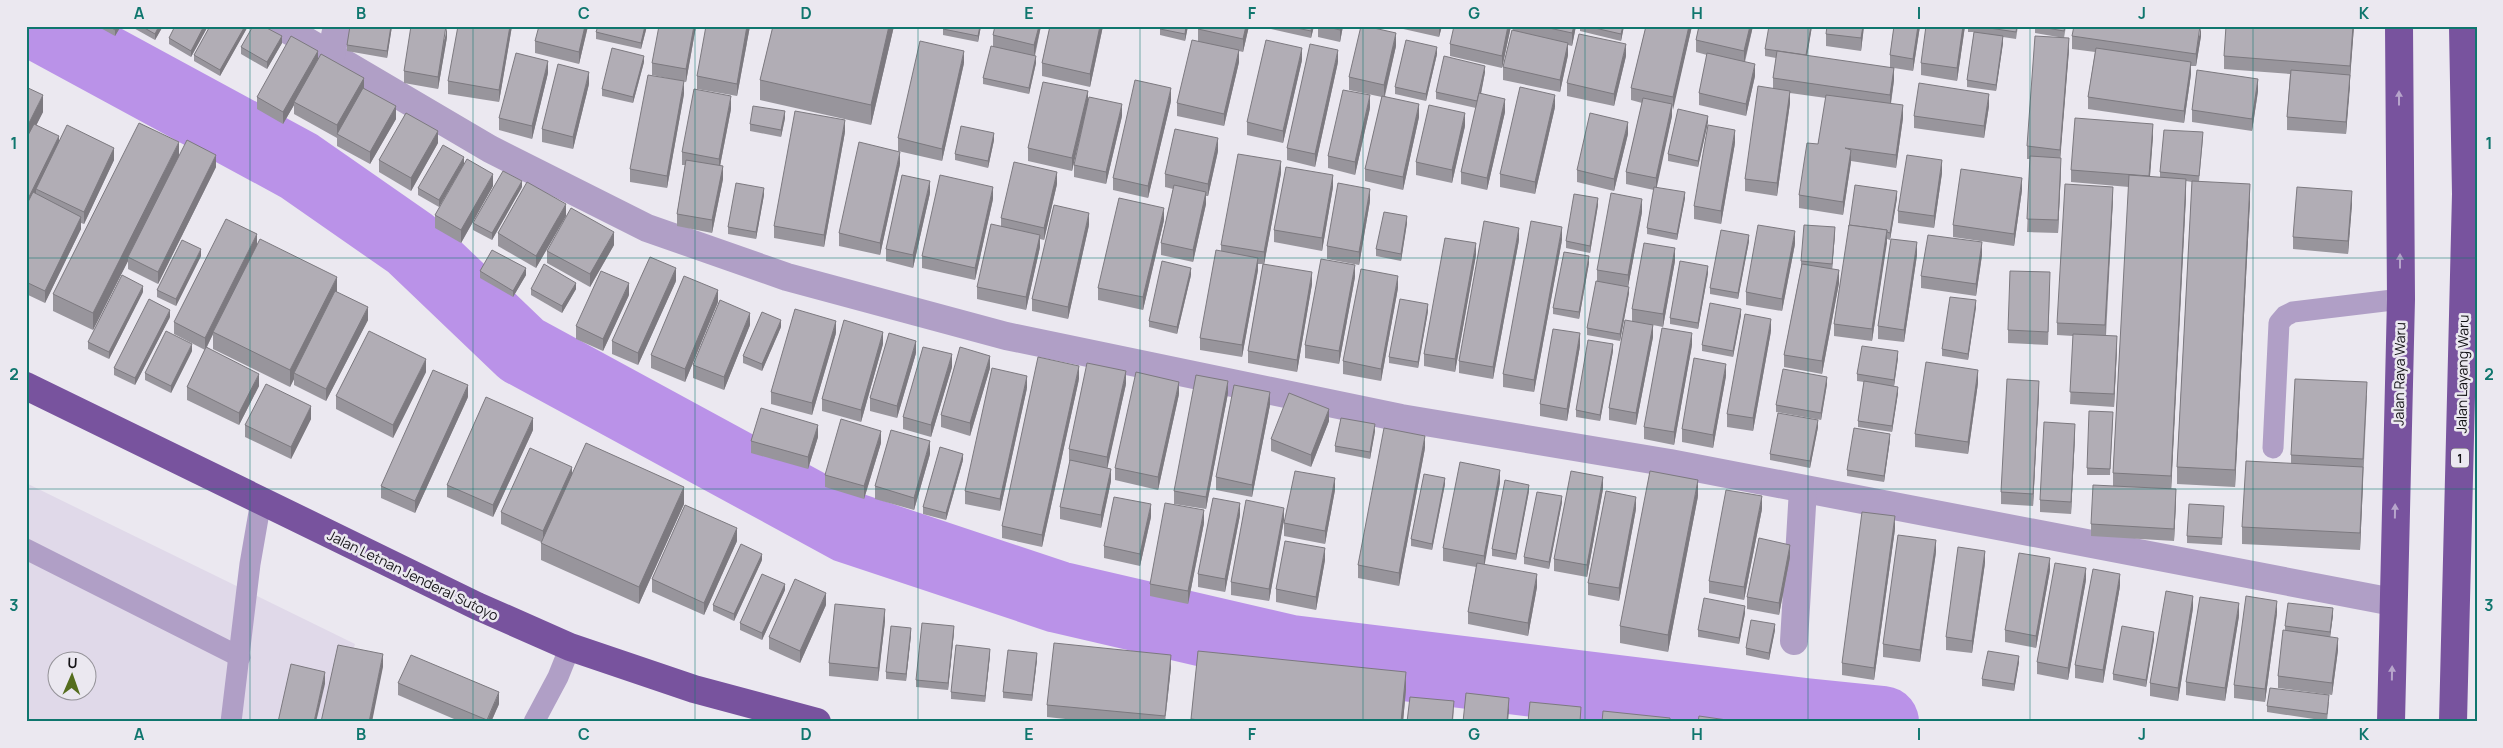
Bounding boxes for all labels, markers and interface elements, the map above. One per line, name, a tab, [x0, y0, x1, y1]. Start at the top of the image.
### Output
text: A	[134, 2, 145, 24]
text: B	[356, 2, 366, 24]
text: C	[578, 2, 590, 24]
text: D	[800, 2, 812, 24]
text: E	[1024, 2, 1034, 24]
text: F	[1248, 2, 1257, 24]
text: G	[1468, 2, 1480, 24]
text: H	[1691, 2, 1703, 24]
text: I	[1917, 2, 1921, 24]
text: J	[2138, 2, 2146, 24]
text: K	[2359, 2, 2370, 24]
one-way arrow	[2395, 90, 2403, 106]
text: 1	[10, 132, 18, 154]
text: 1	[2485, 132, 2493, 154]
one-way arrow	[2396, 252, 2404, 268]
street label: Jalan Layang Waru	[2451, 314, 2473, 434]
street label: Jalan Raya Waru	[2389, 322, 2409, 426]
text: 2	[9, 363, 19, 385]
text: 2	[2484, 363, 2494, 385]
road number: 1	[2451, 448, 2469, 468]
one-way arrow	[2391, 502, 2399, 518]
street label: Jalan Letnan Jenderal Sutoyo	[324, 525, 502, 625]
text: 3	[9, 594, 19, 616]
text: 3	[2484, 594, 2494, 616]
north arrow	[48, 650, 98, 700]
text: U	[67, 653, 78, 672]
one-way arrow	[2388, 665, 2396, 681]
text: A	[134, 723, 145, 745]
text: B	[356, 723, 366, 745]
text: C	[578, 723, 590, 745]
text: D	[800, 723, 812, 745]
text: E	[1024, 723, 1034, 745]
text: F	[1248, 723, 1257, 745]
text: G	[1468, 723, 1480, 745]
text: H	[1691, 723, 1703, 745]
text: I	[1917, 723, 1921, 745]
text: J	[2138, 723, 2146, 745]
text: K	[2359, 723, 2370, 745]

